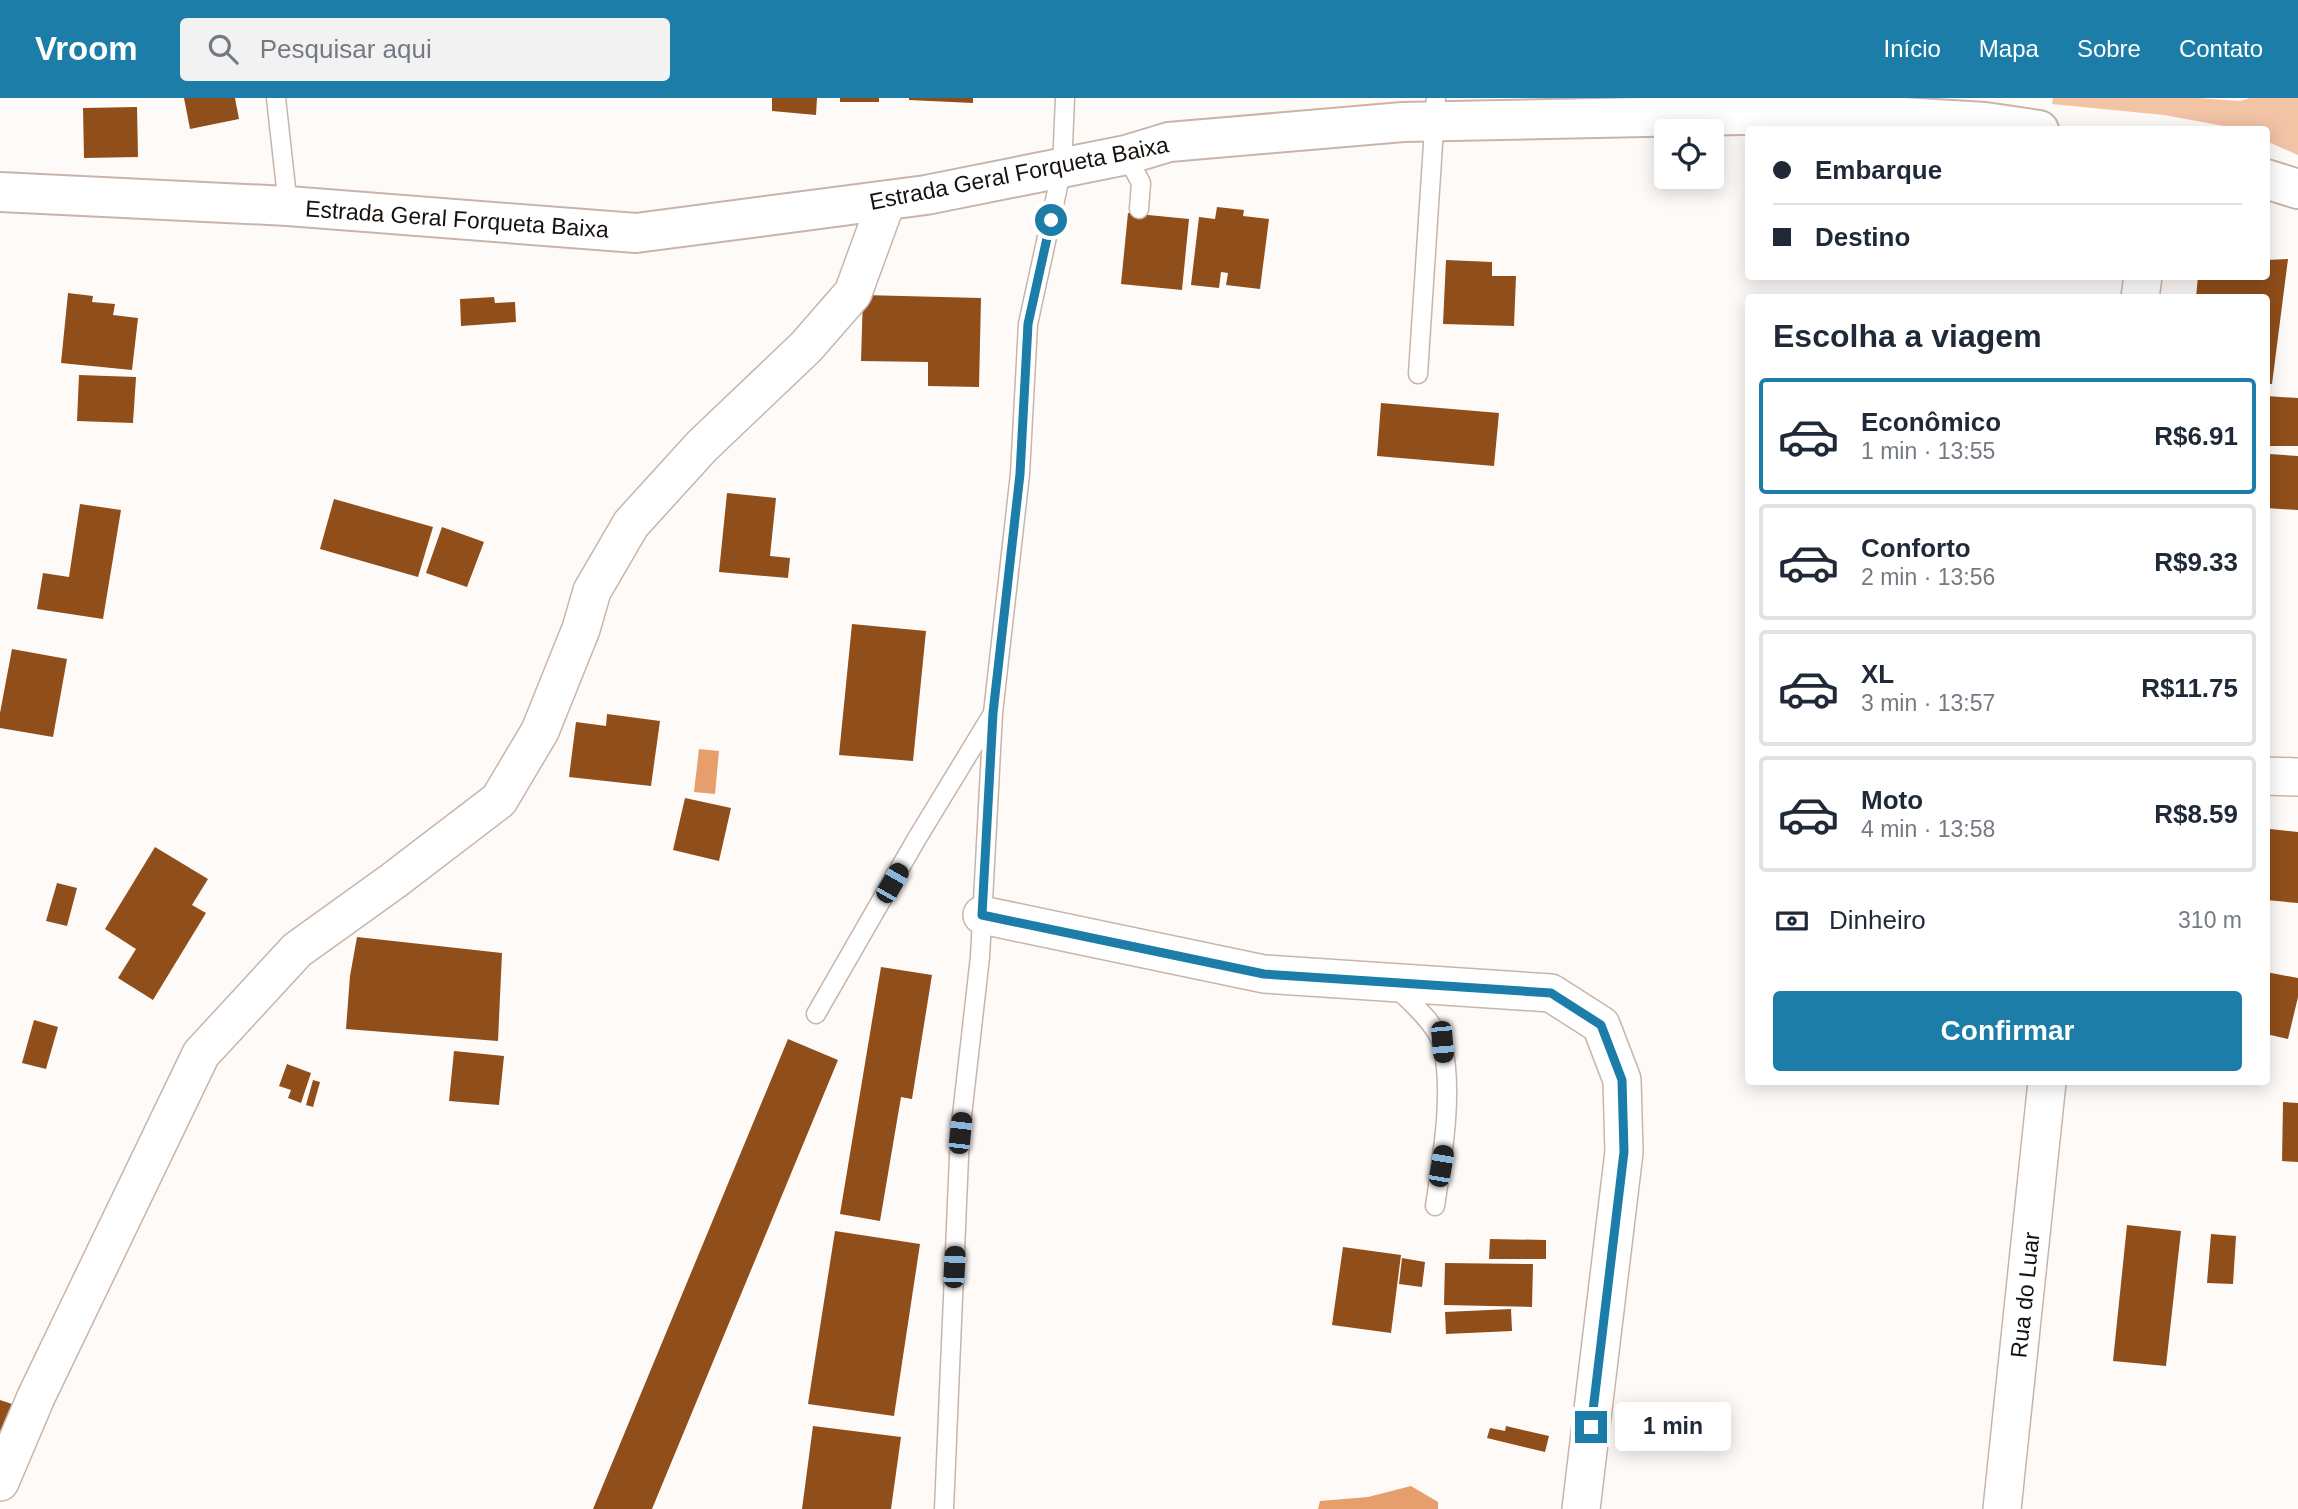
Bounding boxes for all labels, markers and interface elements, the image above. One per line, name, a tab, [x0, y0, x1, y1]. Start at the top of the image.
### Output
search box	[180, 18, 670, 81]
text: Vroom	[35, 30, 138, 67]
icon: search	[204, 30, 242, 68]
text: Pesquisar aqui	[260, 34, 432, 64]
text: Início	[1883, 35, 1941, 62]
text: Mapa	[1979, 35, 2039, 62]
text: Sobre	[2077, 35, 2141, 62]
text: Contato	[2179, 35, 2263, 62]
map controls	[1654, 119, 1724, 189]
button: locate	[1654, 119, 1724, 189]
street label: Estrada Geral Forqueta Baixa	[867, 131, 1171, 215]
text: Embarque	[1815, 155, 1942, 185]
street label: Estrada Geral Forqueta Baixa	[304, 195, 610, 243]
route start	[1035, 204, 1067, 236]
text: Destino	[1815, 222, 1910, 252]
text: Escolha a viagem	[1773, 318, 2042, 354]
icon: car	[1777, 405, 1840, 468]
text: Econômico	[1861, 407, 2001, 437]
text: R$6.91	[2154, 421, 2238, 451]
text: 1 min · 13:55	[1861, 438, 1995, 464]
icon: car	[1777, 531, 1840, 594]
text: Conforto	[1861, 533, 1971, 563]
text: R$9.33	[2154, 547, 2238, 577]
text: 2 min · 13:56	[1861, 564, 1995, 590]
icon: car	[1777, 657, 1840, 720]
text: XL	[1861, 659, 1894, 689]
text: R$11.75	[2141, 673, 2238, 703]
text: 3 min · 13:57	[1861, 690, 1995, 716]
icon: car	[1777, 783, 1840, 846]
text: Moto	[1861, 785, 1923, 815]
text: R$8.59	[2154, 799, 2238, 829]
text: 4 min · 13:58	[1861, 816, 1995, 842]
car	[873, 860, 912, 906]
icon: cash	[1773, 902, 1811, 940]
text: Dinheiro	[1829, 905, 1926, 935]
text: 310 m	[2178, 907, 2242, 933]
button: Confirmar	[1773, 991, 2242, 1071]
car	[1430, 1020, 1455, 1064]
car	[948, 1111, 973, 1155]
car	[1428, 1143, 1455, 1189]
street label: Rua do Luar	[2005, 1230, 2045, 1359]
car	[943, 1245, 966, 1289]
callout: 1 min	[1616, 1402, 1731, 1452]
route end	[1575, 1411, 1607, 1443]
text: 1 min	[1643, 1413, 1703, 1439]

